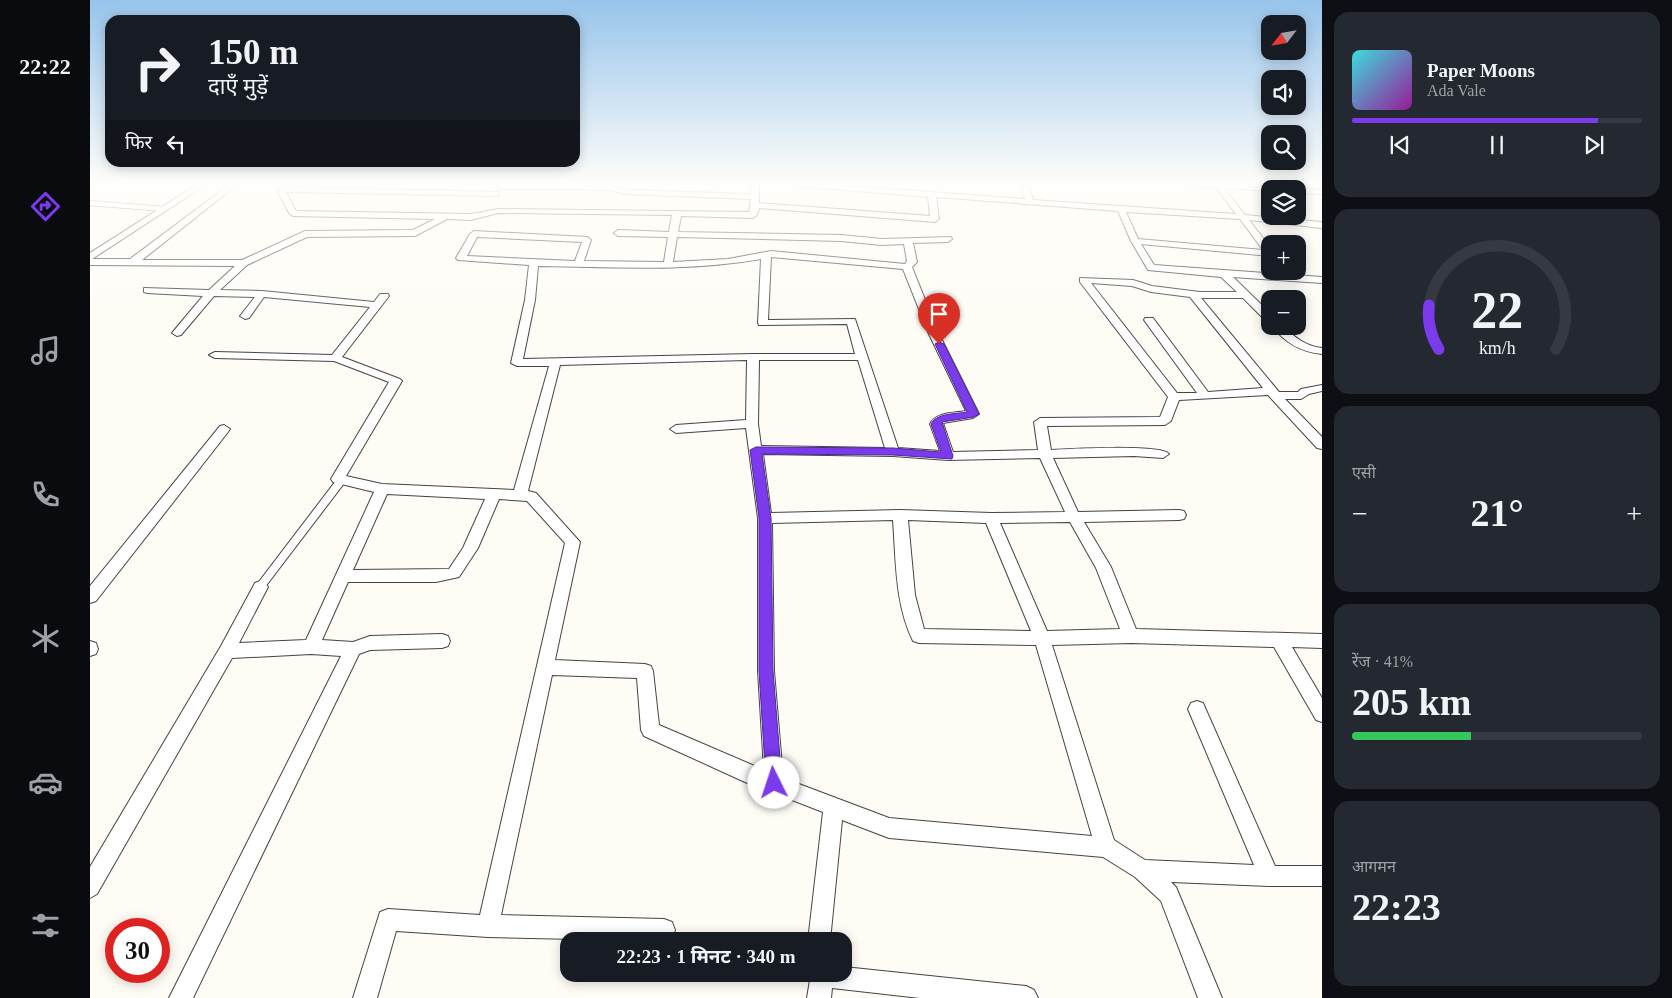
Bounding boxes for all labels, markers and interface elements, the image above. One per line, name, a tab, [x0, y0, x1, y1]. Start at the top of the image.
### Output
north arrow	[1261, 15, 1306, 60]
map controls	[1261, 15, 1306, 335]
text: 150 m	[208, 33, 298, 72]
icon: right	[125, 35, 190, 100]
text: 22:22	[19, 54, 71, 79]
text: Paper Moons	[1427, 60, 1535, 81]
button: sound	[1261, 70, 1306, 115]
text: दाएँ मुड़ें	[208, 74, 268, 99]
text: Ada Vale	[1427, 82, 1486, 99]
button: search	[1261, 125, 1306, 170]
icon: left	[162, 130, 190, 158]
icon: previous	[1386, 131, 1414, 159]
icon: pause	[1483, 131, 1511, 159]
icon: next	[1580, 131, 1608, 159]
text: फिर	[125, 132, 152, 153]
button: layers	[1261, 180, 1306, 225]
icon: directions	[28, 189, 63, 224]
button: +	[1261, 235, 1306, 280]
text: 22	[1471, 282, 1523, 339]
button: −	[1261, 290, 1306, 335]
pin	[918, 293, 960, 344]
icon: arrive	[925, 300, 953, 328]
icon: music	[28, 333, 63, 368]
text: km/h	[1479, 338, 1515, 358]
text: एसी	[1352, 464, 1376, 481]
icon: phone	[28, 477, 63, 512]
text: 21°	[1470, 492, 1524, 534]
text: −	[1352, 498, 1368, 529]
text: +	[1626, 498, 1642, 529]
icon: climate	[28, 621, 63, 656]
text: रेंज · 41%	[1352, 653, 1413, 670]
text: 205 km	[1352, 681, 1471, 723]
position arrow	[747, 756, 799, 808]
icon: car	[28, 765, 63, 800]
text: आगमन	[1352, 858, 1396, 875]
text: 22:23	[1352, 886, 1441, 928]
icon: filters	[28, 908, 63, 943]
speed limit sign: 30	[105, 918, 170, 983]
text: 22:23 · 1 मिनट · 340 m	[616, 946, 796, 967]

